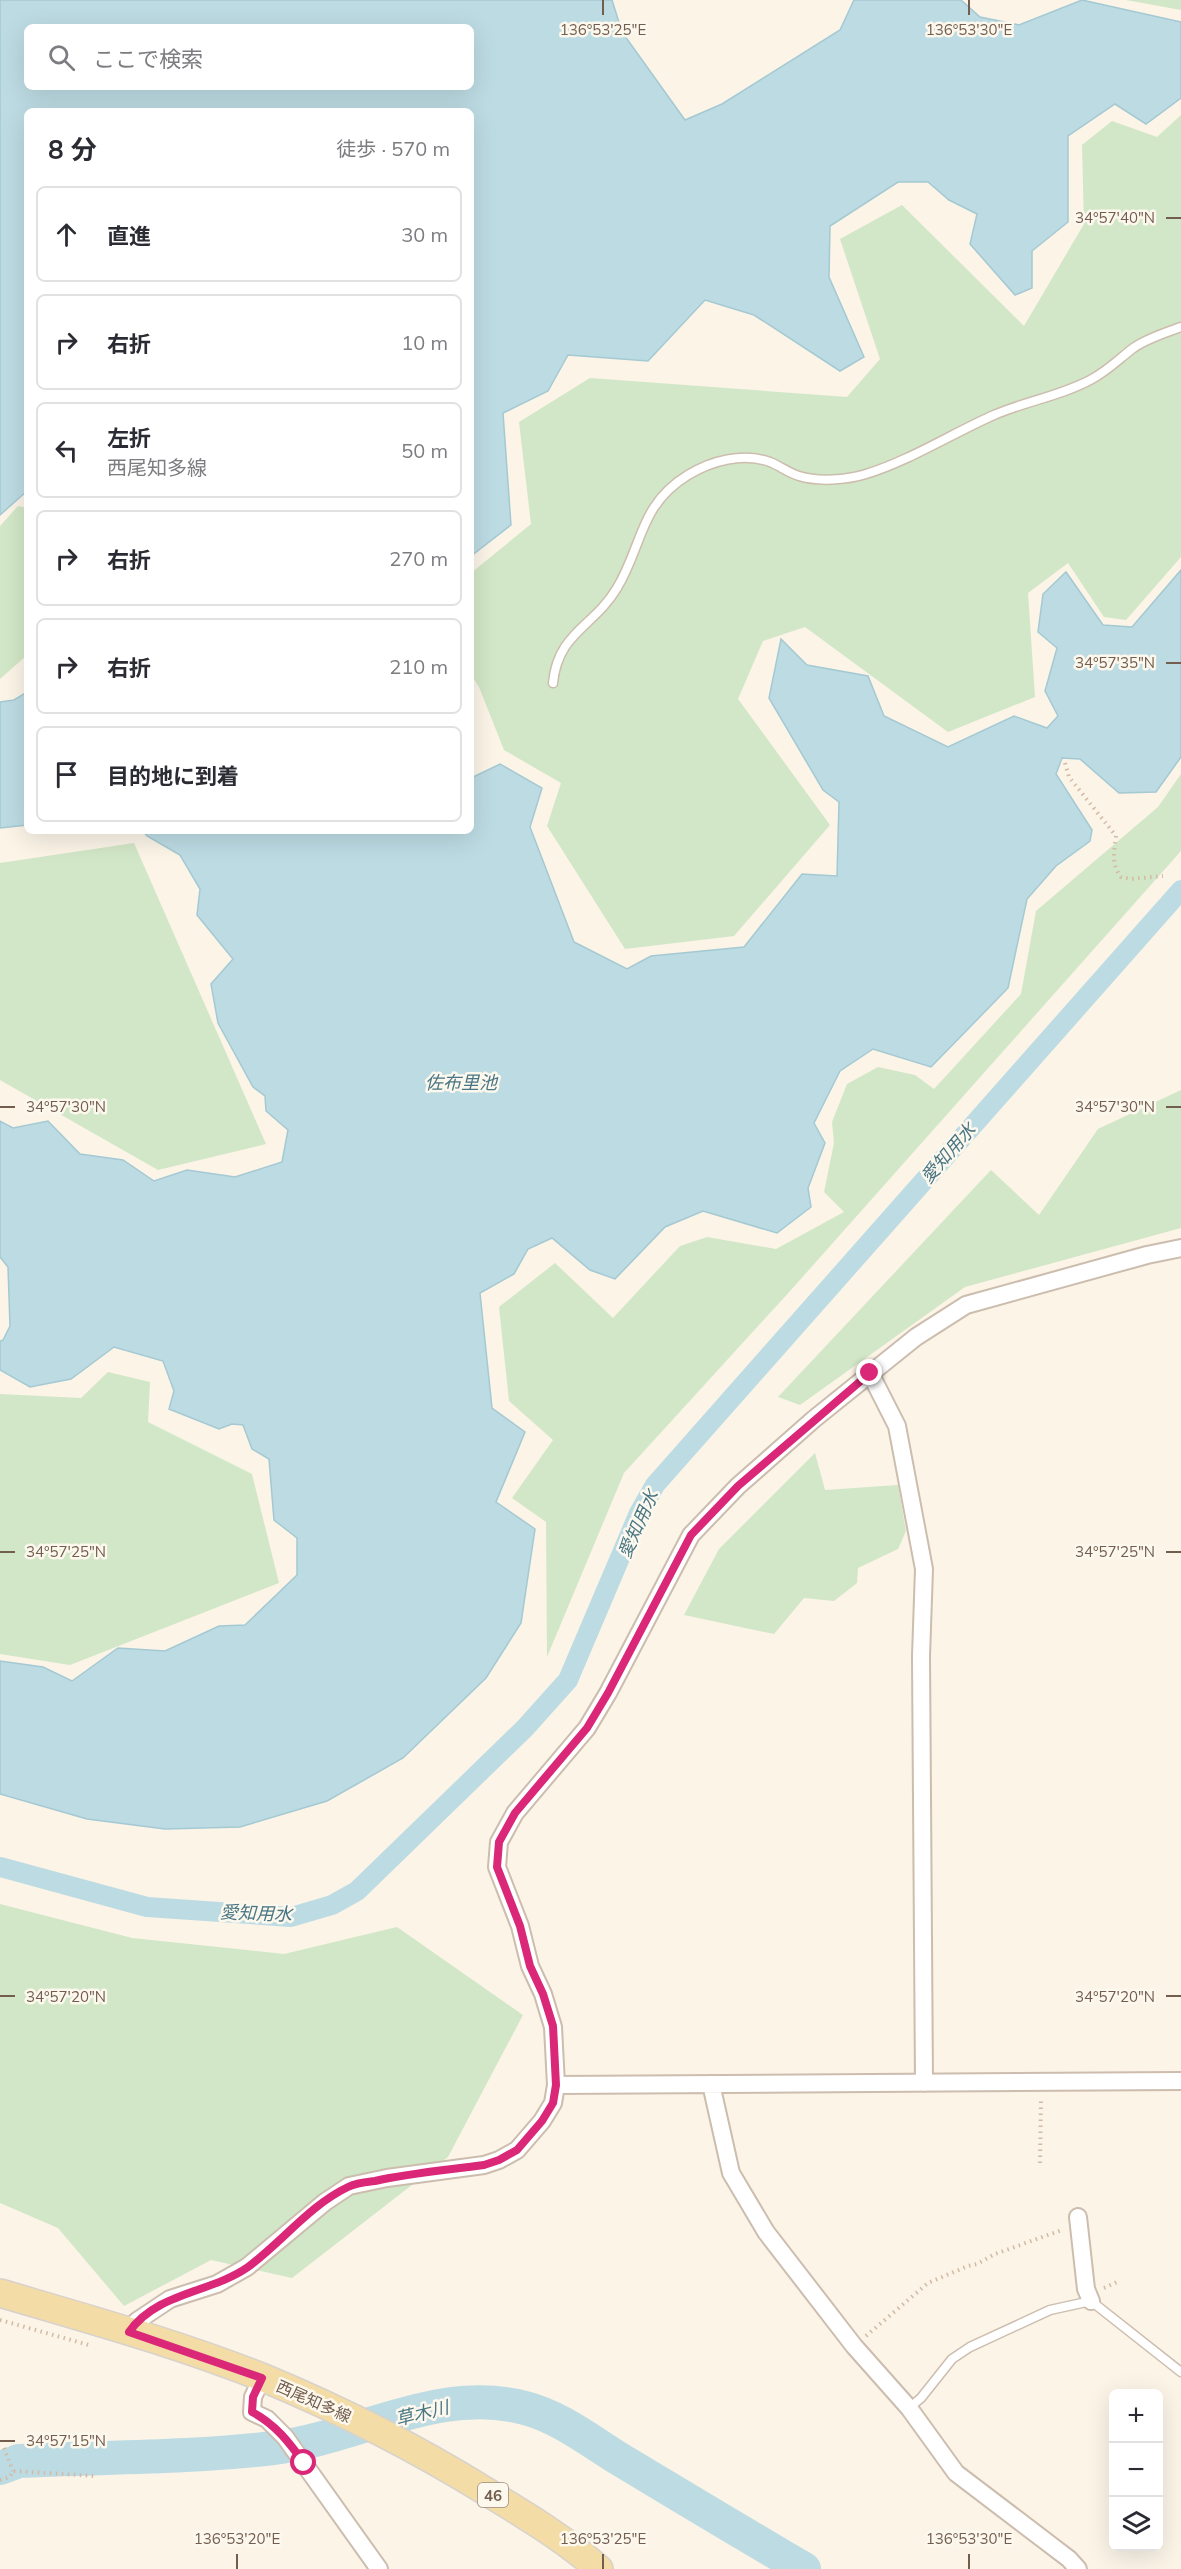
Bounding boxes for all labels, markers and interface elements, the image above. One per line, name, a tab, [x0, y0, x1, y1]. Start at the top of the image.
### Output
text: 136°53'25"E	[560, 20, 646, 39]
text: 136°53'30"E	[926, 20, 1012, 39]
search box	[24, 24, 474, 90]
icon: search	[45, 41, 78, 74]
text: ここで検索	[93, 45, 203, 73]
text: 8 分	[48, 133, 97, 166]
text: 徒歩 · 570 m	[336, 136, 450, 161]
text: 34°57'40"N	[1075, 208, 1155, 227]
icon: ahead	[50, 218, 83, 251]
text: 直進	[107, 222, 151, 250]
text: 30 m	[401, 222, 448, 247]
icon: right	[50, 326, 83, 359]
text: 右折	[107, 330, 151, 358]
text: 10 m	[401, 330, 448, 355]
text: 左折	[107, 424, 151, 452]
icon: left	[50, 434, 83, 467]
text: 50 m	[401, 438, 448, 463]
text: 西尾知多線	[107, 455, 207, 480]
icon: right	[50, 542, 83, 575]
text: 右折	[107, 546, 151, 574]
text: 270 m	[389, 546, 448, 571]
icon: right	[50, 650, 83, 683]
text: 34°57'35"N	[1075, 653, 1155, 672]
text: 右折	[107, 654, 151, 682]
text: 210 m	[389, 654, 448, 679]
icon: arrive	[50, 758, 83, 791]
text: 目的地に到着	[107, 762, 239, 790]
water label: 佐布里池	[425, 1071, 499, 1094]
text: 34°57'30"N	[26, 1097, 106, 1116]
text: 34°57'30"N	[1075, 1097, 1155, 1116]
water label: 愛知用水	[916, 1117, 982, 1188]
route end	[856, 1359, 882, 1385]
water label: 愛知用水	[613, 1485, 664, 1562]
text: 34°57'25"N	[26, 1542, 106, 1561]
text: 34°57'25"N	[1075, 1542, 1155, 1561]
water label: 愛知用水	[220, 1900, 294, 1926]
text: 34°57'20"N	[26, 1987, 106, 2006]
text: 34°57'20"N	[1075, 1987, 1155, 2006]
street label: 西尾知多線	[273, 2376, 355, 2426]
map controls	[1109, 2389, 1163, 2551]
button: +	[1109, 2389, 1163, 2443]
water label: 草木川	[393, 2395, 453, 2431]
text: 34°57'15"N	[26, 2431, 106, 2450]
button: −	[1109, 2443, 1163, 2497]
route start	[290, 2449, 316, 2475]
road number: 46	[478, 2483, 508, 2507]
button: layers	[1109, 2497, 1163, 2551]
text: 136°53'20"E	[194, 2529, 280, 2548]
text: 136°53'25"E	[560, 2529, 646, 2548]
text: 136°53'30"E	[926, 2529, 1012, 2548]

